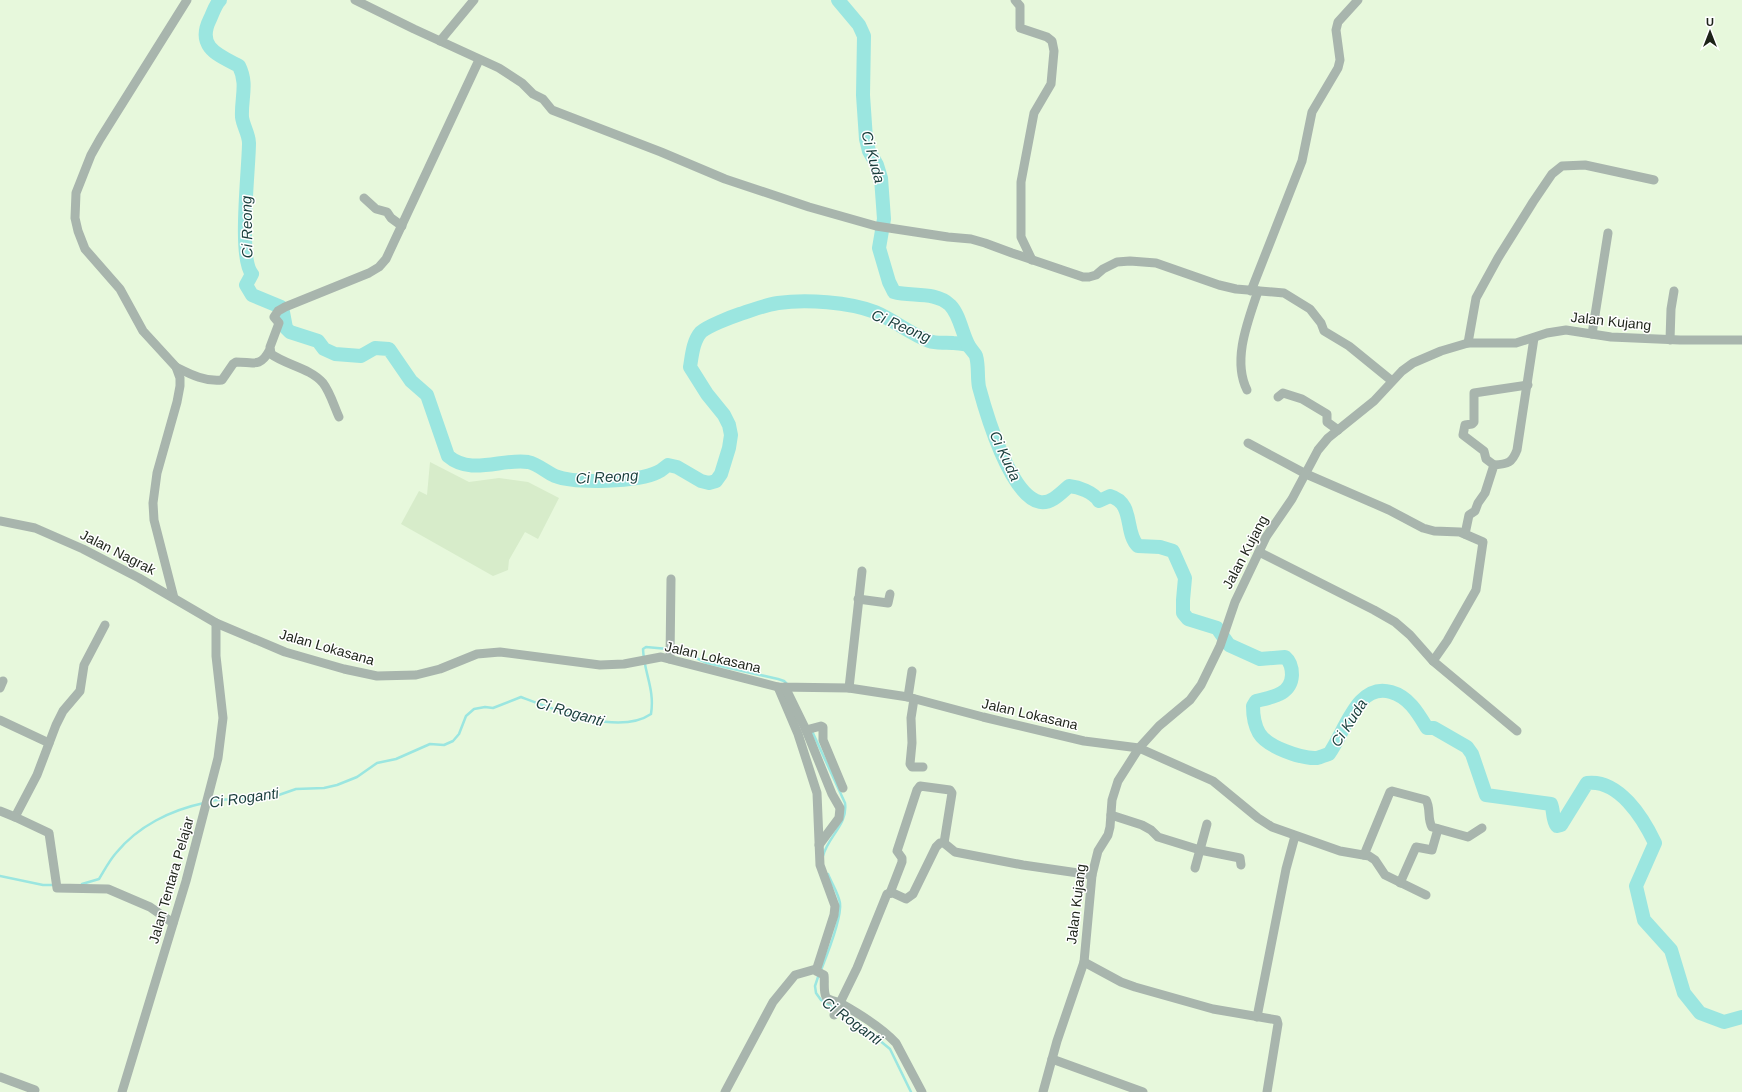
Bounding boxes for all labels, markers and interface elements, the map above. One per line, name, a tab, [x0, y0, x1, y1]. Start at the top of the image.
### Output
north arrow	[1690, 12, 1730, 52]
text: U	[1706, 16, 1714, 28]
water label: Ci Kuda	[858, 129, 889, 185]
water label: Ci Reong	[237, 195, 256, 258]
water label: Ci Reong	[869, 305, 934, 346]
street label: Jalan Kujang	[1570, 309, 1652, 333]
water label: Ci Kuda	[986, 428, 1024, 484]
water label: Ci Reong	[575, 466, 639, 487]
street label: Jalan Kujang	[1219, 513, 1271, 591]
street label: Jalan Nagrak	[78, 526, 159, 578]
street label: Jalan Lokasana	[278, 626, 377, 668]
street label: Jalan Lokasana	[663, 638, 763, 676]
water label: Ci Roganti	[534, 694, 607, 730]
street label: Jalan Lokasana	[980, 695, 1080, 733]
water label: Ci Kuda	[1327, 696, 1370, 750]
water label: Ci Roganti	[208, 784, 280, 811]
street label: Jalan Tentara Pelajar	[145, 814, 197, 945]
street label: Jalan Kujang	[1063, 863, 1089, 945]
water label: Ci Roganti	[819, 993, 886, 1048]

